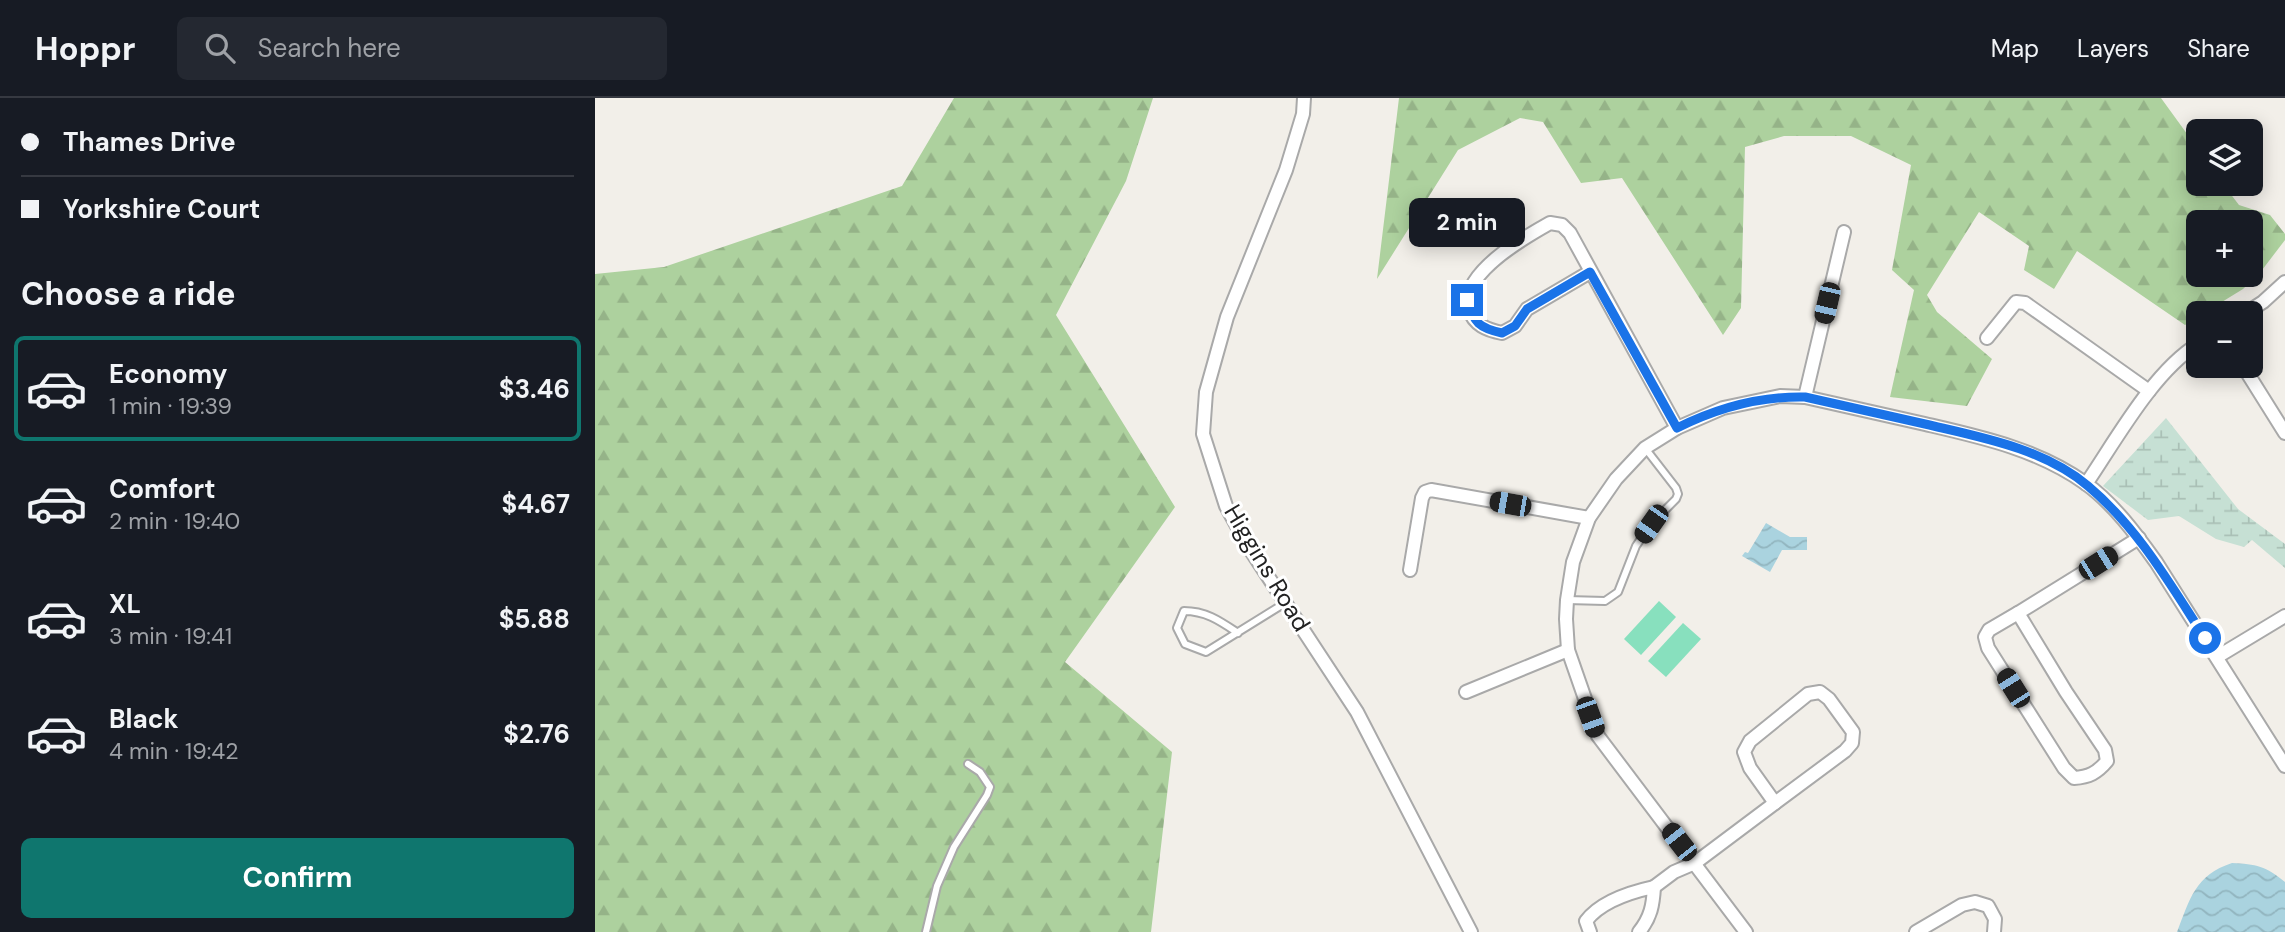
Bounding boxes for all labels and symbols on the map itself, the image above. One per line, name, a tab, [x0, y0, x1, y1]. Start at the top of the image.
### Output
callout: 2 min	[1409, 198, 1525, 248]
car	[1813, 280, 1842, 326]
route end	[1451, 284, 1483, 316]
car	[1488, 490, 1533, 518]
street label: Higgins Road	[1217, 499, 1317, 637]
car	[1631, 501, 1672, 547]
car	[2075, 543, 2122, 583]
route start	[2189, 622, 2221, 654]
car	[1993, 665, 2034, 711]
car	[1573, 694, 1608, 740]
car	[1658, 819, 1701, 865]

